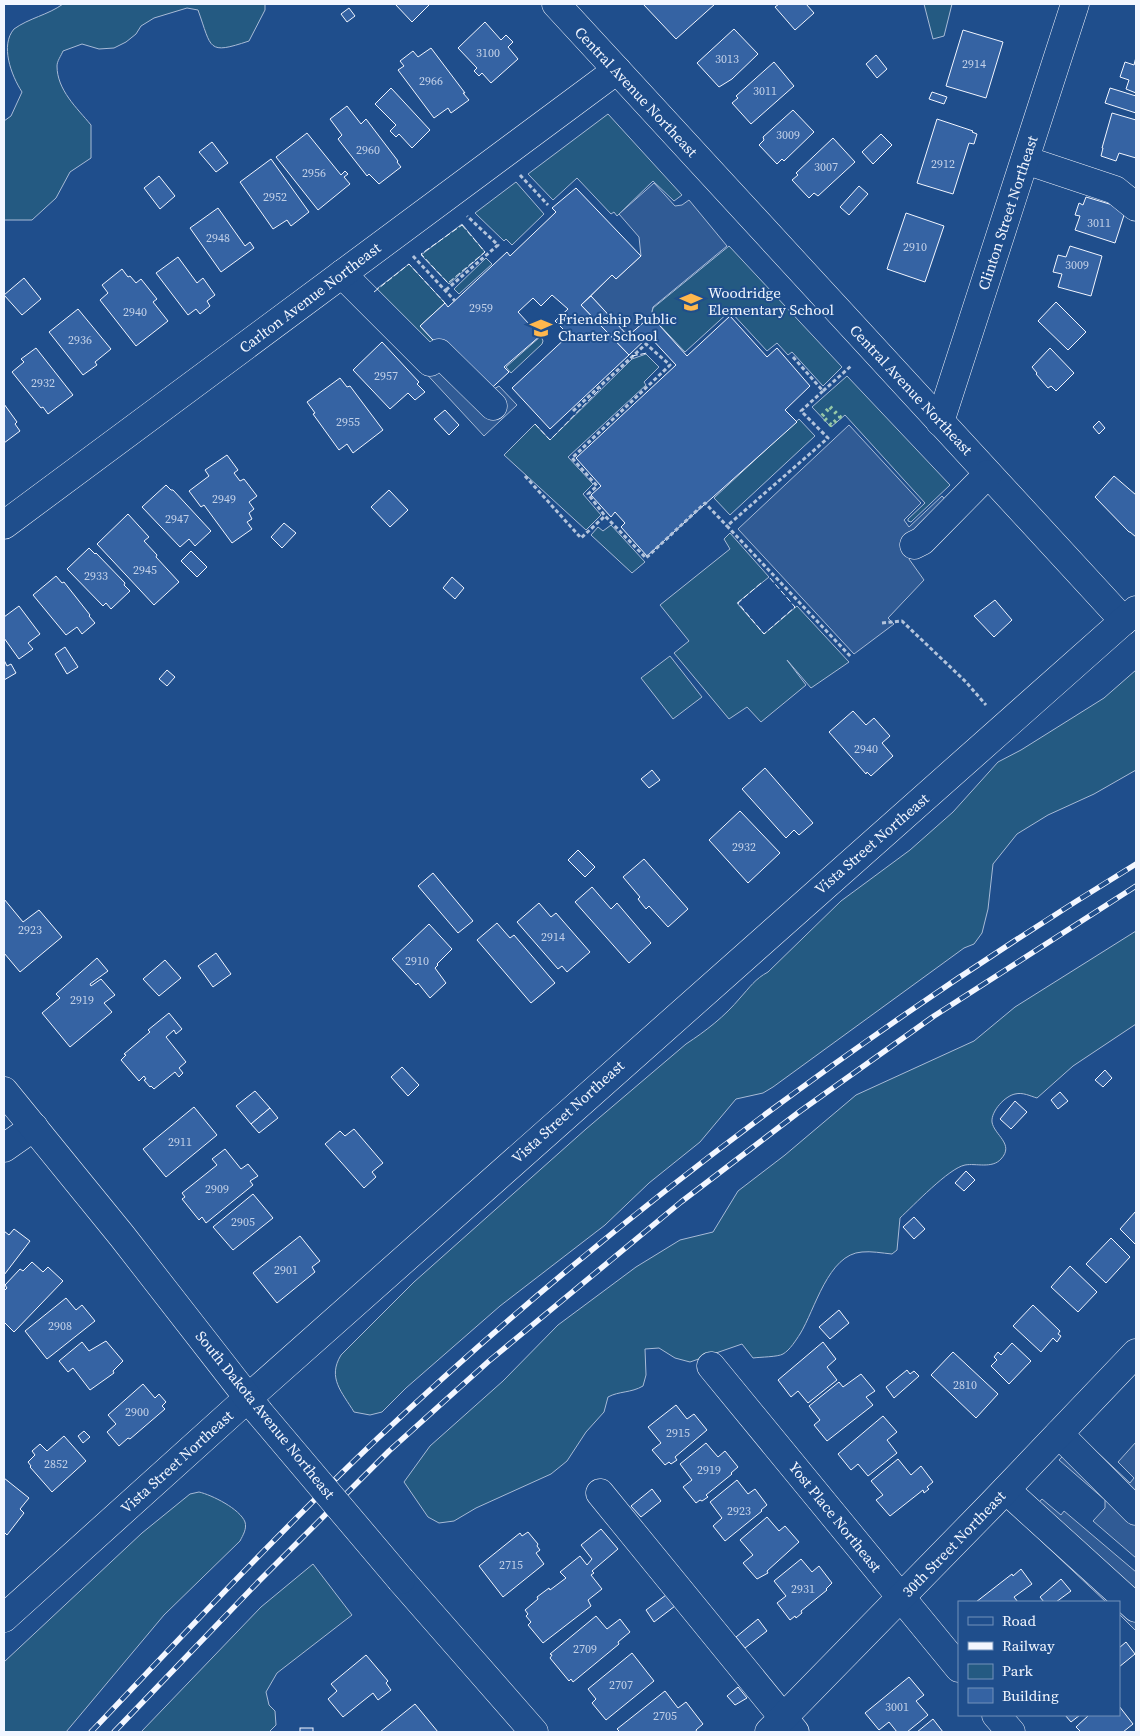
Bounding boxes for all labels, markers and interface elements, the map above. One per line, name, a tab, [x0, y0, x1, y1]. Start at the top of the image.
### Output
street label: Central Avenue Northeast	[570, 22, 703, 162]
house number: 3100	[476, 45, 500, 61]
house number: 3013	[715, 51, 739, 67]
house number: 2914	[962, 56, 986, 72]
house number: 2966	[419, 73, 443, 89]
house number: 3011	[753, 83, 777, 99]
house number: 3009	[776, 127, 800, 143]
street label: Clinton Street Northeast	[973, 133, 1043, 293]
house number: 2960	[356, 142, 380, 158]
house number: 2912	[931, 156, 955, 172]
house number: 3007	[814, 159, 838, 175]
house number: 2956	[302, 165, 326, 181]
house number: 2952	[263, 189, 287, 205]
house number: 3011	[1087, 215, 1111, 231]
house number: 2948	[206, 230, 230, 246]
street label: Carlton Avenue Northeast	[235, 237, 385, 358]
house number: 2910	[903, 239, 927, 255]
house number: 3009	[1065, 257, 1089, 273]
place label: Woodridge Elementary School	[708, 282, 835, 320]
school or university icon: Woodridge Elementary School	[678, 289, 704, 315]
house number: 2959	[469, 300, 493, 316]
house number: 2940	[123, 304, 147, 320]
place label: Friendship Public Charter School	[558, 308, 677, 346]
school or university icon: Friendship Public Charter School	[528, 315, 554, 341]
street label: Central Avenue Northeast	[845, 320, 978, 460]
house number: 2936	[68, 332, 92, 348]
house number: 2957	[374, 368, 398, 384]
house number: 2932	[31, 375, 55, 391]
house number: 2955	[336, 414, 360, 430]
house number: 2949	[212, 491, 236, 507]
house number: 2947	[165, 511, 189, 527]
house number: 2945	[133, 562, 157, 578]
house number: 2933	[84, 568, 108, 584]
house number: 2940	[854, 741, 878, 757]
street label: Vista Street Northeast	[810, 788, 933, 899]
house number: 2932	[732, 839, 756, 855]
house number: 2923	[18, 922, 42, 938]
house number: 2914	[541, 929, 565, 945]
house number: 2910	[405, 953, 429, 969]
house number: 2919	[70, 992, 94, 1008]
street label: Vista Street Northeast	[507, 1055, 629, 1168]
house number: 2911	[168, 1134, 192, 1150]
house number: 2909	[205, 1181, 229, 1197]
house number: 2905	[231, 1214, 255, 1230]
house number: 2901	[274, 1262, 298, 1278]
house number: 2908	[48, 1318, 72, 1334]
street label: South Dakota Avenue Northeast	[191, 1326, 340, 1503]
house number: 2810	[953, 1377, 977, 1393]
house number: 2900	[125, 1404, 149, 1420]
street label: Vista Street Northeast	[116, 1405, 238, 1518]
house number: 2915	[666, 1425, 690, 1441]
house number: 2852	[44, 1456, 68, 1472]
street label: Yost Place Northeast	[784, 1457, 887, 1576]
house number: 2919	[697, 1462, 721, 1478]
street label: 30th Street Northeast	[897, 1486, 1010, 1602]
house number: 2923	[727, 1503, 751, 1519]
house number: 2715	[499, 1557, 523, 1573]
house number: 2931	[791, 1581, 815, 1597]
legend	[958, 1601, 1120, 1716]
text: Road	[1002, 1610, 1036, 1631]
text: Railway	[1002, 1635, 1055, 1656]
house number: 2709	[573, 1641, 597, 1657]
text: Park	[1002, 1660, 1034, 1681]
house number: 2707	[609, 1677, 633, 1693]
text: Building	[1002, 1685, 1059, 1706]
house number: 3001	[885, 1699, 909, 1715]
house number: 2705	[653, 1708, 677, 1724]

